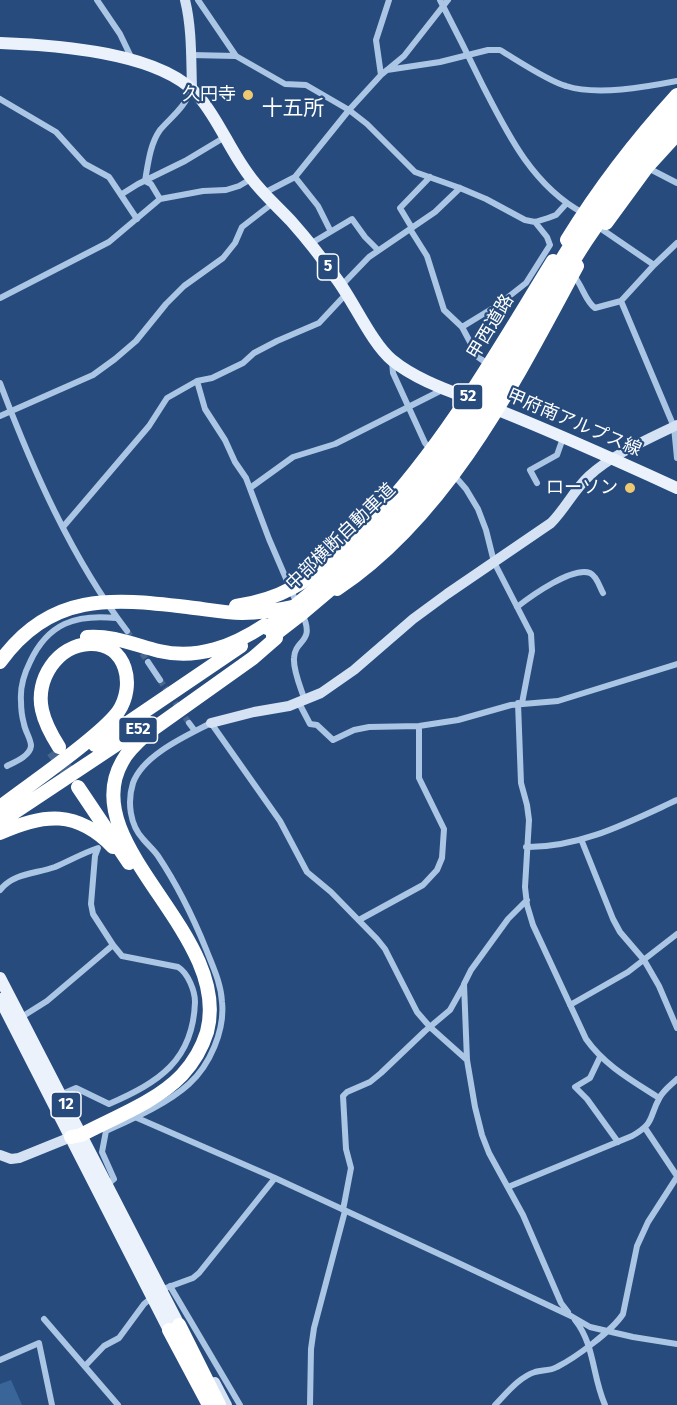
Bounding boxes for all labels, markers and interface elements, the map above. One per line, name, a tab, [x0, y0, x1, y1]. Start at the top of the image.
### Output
place label: 久円寺	[182, 84, 236, 106]
marker: 久円寺	[241, 88, 255, 102]
district label: 十五所	[262, 96, 324, 122]
road number: 5	[318, 254, 338, 280]
street label: 甲西道路	[463, 291, 519, 363]
road number: 52	[453, 384, 483, 410]
street label: 甲府南アルプス線	[504, 385, 644, 461]
place label: ローソン	[546, 477, 618, 499]
street label: 中部横断自動車道	[282, 479, 400, 595]
marker: ローソン	[623, 481, 637, 495]
road number: E52	[118, 717, 158, 743]
road number: 12	[51, 1092, 81, 1118]

